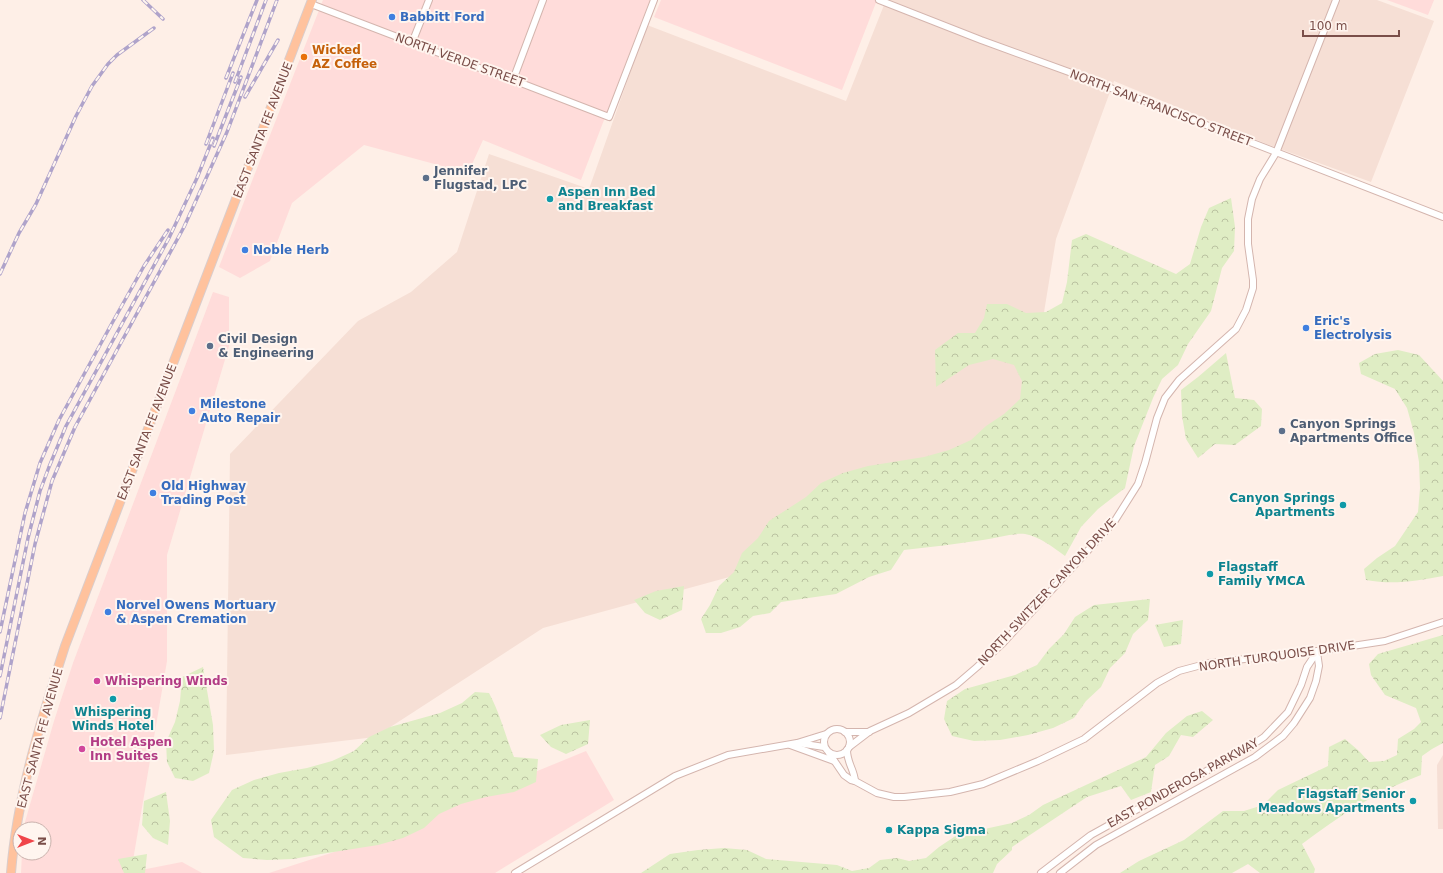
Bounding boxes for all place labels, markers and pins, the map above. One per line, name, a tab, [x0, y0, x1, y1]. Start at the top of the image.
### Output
place label: Babbitt Ford	[400, 10, 485, 24]
marker: Babbitt Ford	[387, 12, 397, 22]
place label: Wicked AZ Coffee	[312, 43, 377, 71]
marker: Wicked AZ Coffee	[299, 52, 309, 62]
place label: Jennifer Flugstad, LPC	[433, 164, 527, 192]
marker: Jennifer Flugstad, LPC	[421, 173, 431, 183]
place label: Aspen Inn Bed and Breakfast	[558, 185, 655, 213]
marker: Aspen Inn Bed and Breakfast	[545, 194, 555, 204]
place label: Noble Herb	[253, 243, 329, 257]
marker: Noble Herb	[240, 245, 250, 255]
place label: Eric's Electrolysis	[1314, 314, 1392, 342]
marker: Eric's Electrolysis	[1301, 323, 1311, 333]
place label: Civil Design & Engineering	[218, 332, 314, 360]
marker: Civil Design & Engineering	[205, 341, 215, 351]
place label: Milestone Auto Repair	[200, 397, 280, 425]
marker: Milestone Auto Repair	[187, 406, 197, 416]
place label: Canyon Springs Apartments Office	[1290, 417, 1413, 445]
marker: Canyon Springs Apartments Office	[1277, 426, 1287, 436]
place label: Old Highway Trading Post	[161, 479, 246, 507]
marker: Old Highway Trading Post	[148, 488, 158, 498]
place label: Canyon Springs Apartments	[1229, 491, 1335, 519]
marker: Canyon Springs Apartments	[1338, 500, 1348, 510]
place label: Flagstaff Family YMCA	[1218, 560, 1306, 588]
marker: Flagstaff Family YMCA	[1205, 569, 1215, 579]
place label: Norvel Owens Mortuary & Aspen Cremation	[116, 598, 276, 626]
marker: Norvel Owens Mortuary & Aspen Cremation	[103, 607, 113, 617]
place label: Whispering Winds	[105, 674, 228, 688]
marker: Whispering Winds	[92, 676, 102, 686]
marker: Whispering Winds Hotel	[108, 694, 118, 704]
place label: Whispering Winds Hotel	[72, 705, 154, 733]
place label: Hotel Aspen Inn Suites	[90, 735, 172, 763]
marker: Hotel Aspen Inn Suites	[77, 744, 87, 754]
place label: Flagstaff Senior Meadows Apartments	[1258, 787, 1405, 815]
marker: Flagstaff Senior Meadows Apartments	[1408, 796, 1418, 806]
place label: Kappa Sigma	[897, 823, 986, 837]
marker: Kappa Sigma	[884, 825, 894, 835]

